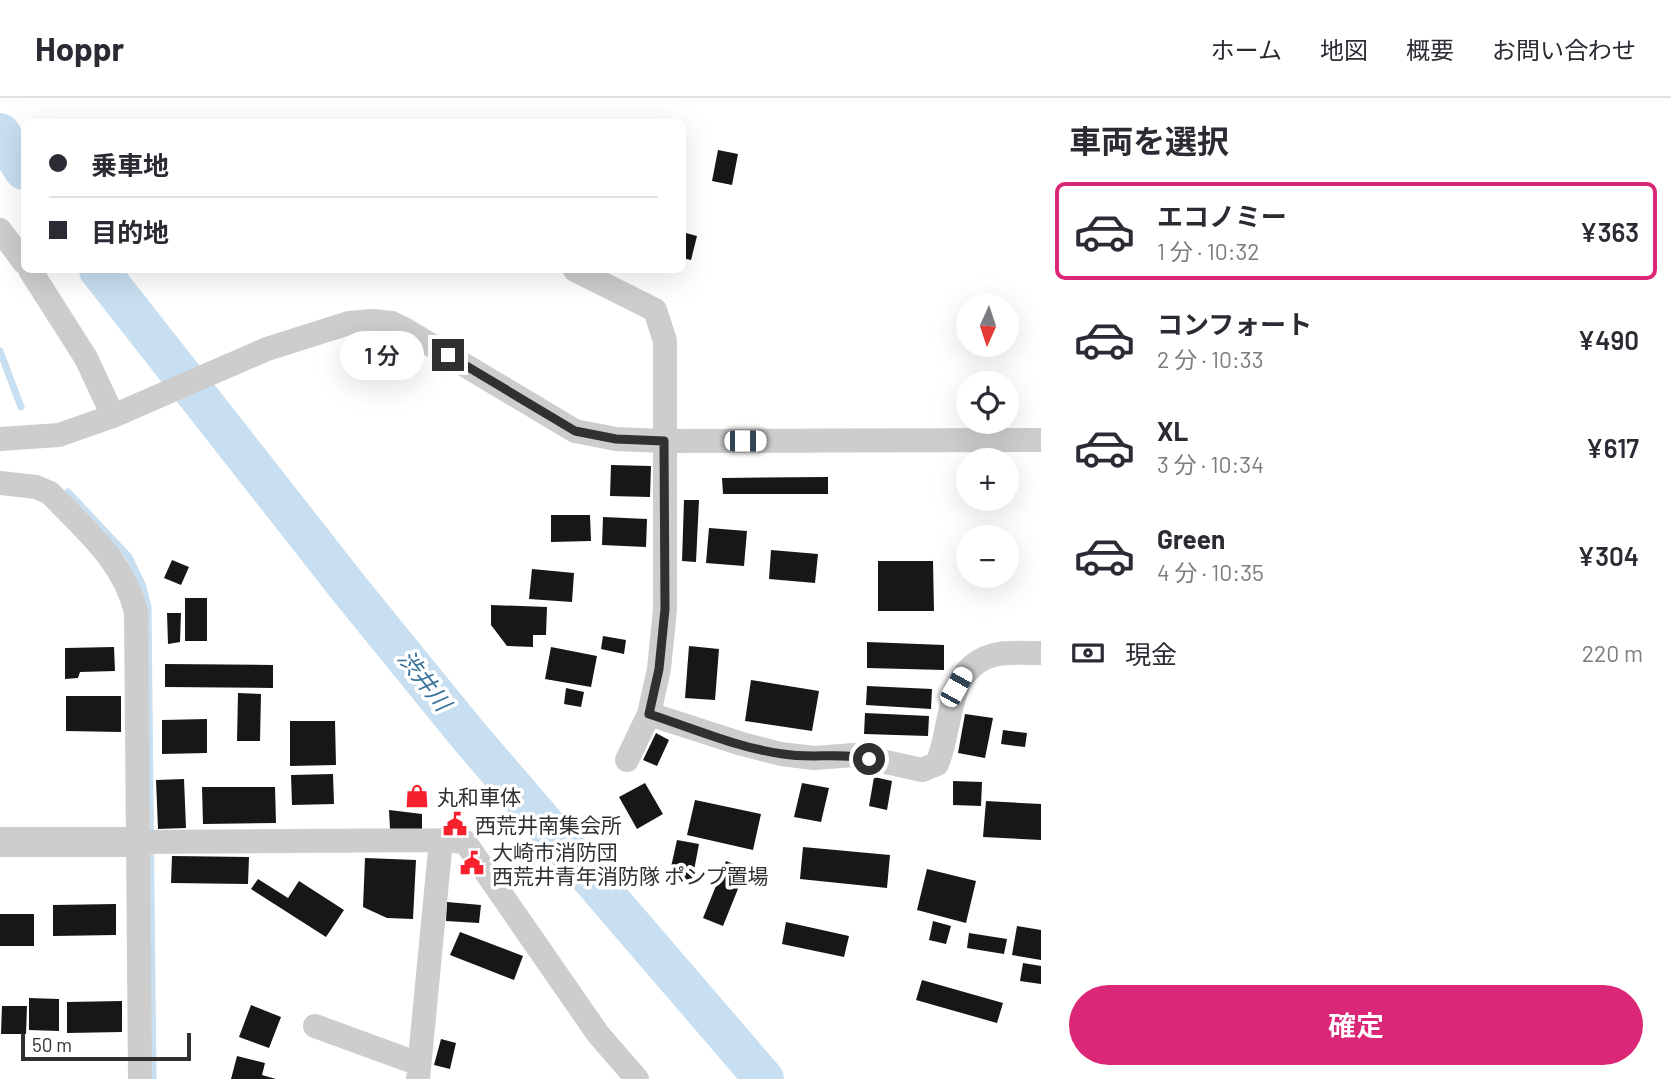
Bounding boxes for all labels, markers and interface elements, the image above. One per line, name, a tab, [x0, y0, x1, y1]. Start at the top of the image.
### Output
text: Hoppr	[35, 28, 124, 68]
text: ホーム	[1211, 35, 1282, 64]
text: 地図	[1320, 35, 1368, 64]
text: 概要	[1406, 35, 1454, 64]
text: お問い合わせ	[1492, 35, 1636, 64]
text: 車両を選択	[1069, 121, 1229, 159]
text: 乗車地	[91, 149, 169, 180]
icon: car	[1073, 200, 1136, 263]
text: エコノミー	[1157, 200, 1287, 231]
text: 目的地	[91, 216, 169, 247]
text: ¥363	[1580, 216, 1639, 247]
text: 1 分 · 10:32	[1157, 237, 1260, 265]
north arrow	[956, 294, 1018, 357]
map controls	[956, 294, 1019, 588]
icon: car	[1073, 308, 1136, 371]
text: コンフォート	[1157, 308, 1312, 339]
text: ¥490	[1577, 324, 1639, 355]
callout: 1 分	[340, 330, 424, 380]
route end	[432, 339, 464, 371]
text: 1 分	[364, 341, 400, 369]
text: 2 分 · 10:33	[1157, 345, 1264, 373]
button: locate	[956, 371, 1019, 434]
text: XL	[1157, 415, 1188, 446]
icon: car	[1073, 416, 1136, 479]
car	[725, 431, 767, 452]
text: ¥617	[1586, 432, 1639, 463]
button: +	[956, 448, 1019, 511]
text: 3 分 · 10:34	[1157, 450, 1264, 478]
text: Green	[1157, 523, 1225, 554]
icon: car	[1073, 524, 1136, 587]
button: −	[956, 525, 1019, 588]
text: ¥304	[1577, 540, 1639, 571]
text: 4 分 · 10:35	[1157, 558, 1264, 586]
icon: cash	[1069, 634, 1107, 672]
text: 現金	[1125, 638, 1177, 669]
text: 220 m	[1582, 639, 1643, 667]
water label: 渋井川	[393, 644, 459, 718]
car	[937, 664, 976, 710]
route start	[853, 743, 885, 775]
shop icon: 丸和車体	[403, 782, 431, 810]
place label: 丸和車体	[437, 784, 521, 809]
public building icon: 西荒井南集会所	[441, 810, 469, 838]
place label: 西荒井南集会所	[475, 812, 622, 837]
place label: 大崎市消防団 西荒井青年消防隊 ポンプ置場	[492, 839, 769, 888]
public building icon: 大崎市消防団 西荒井青年消防隊 ポンプ置場	[458, 849, 486, 877]
button: 確定	[1069, 985, 1643, 1065]
scale bar	[21, 1030, 191, 1062]
text: 50 m	[32, 1033, 72, 1056]

